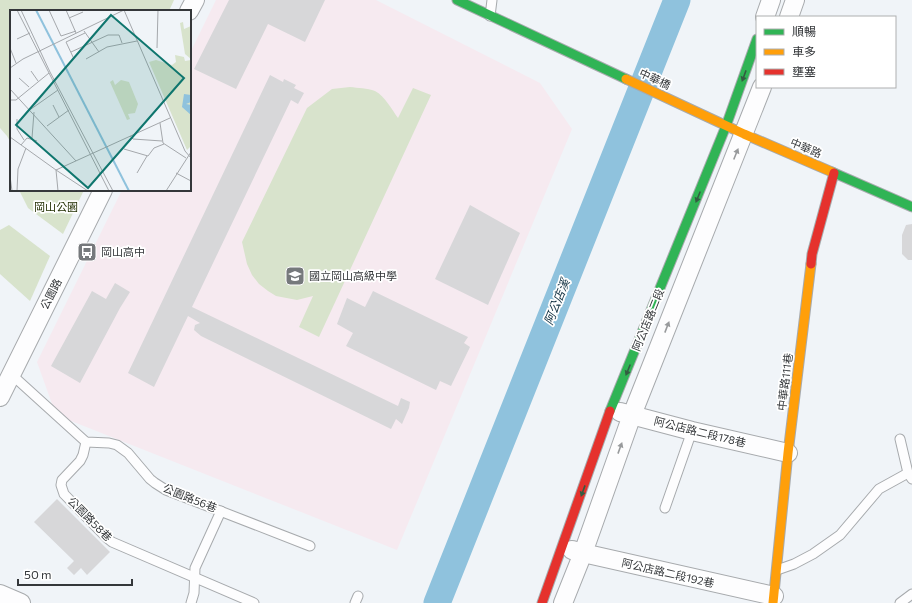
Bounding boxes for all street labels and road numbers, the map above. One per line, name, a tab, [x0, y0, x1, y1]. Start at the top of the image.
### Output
street label: 中華橋	[638, 66, 673, 91]
street label: 中華路	[788, 135, 824, 160]
street label: 公園路	[37, 276, 64, 311]
street label: 阿公店路二段	[629, 287, 666, 353]
street label: 中華路111巷	[775, 352, 794, 412]
street label: 阿公店路二段178巷	[653, 414, 747, 449]
street label: 公園路56巷	[161, 481, 219, 514]
street label: 公園路58巷	[66, 494, 115, 543]
street label: 阿公店路二段192巷	[621, 556, 716, 589]

